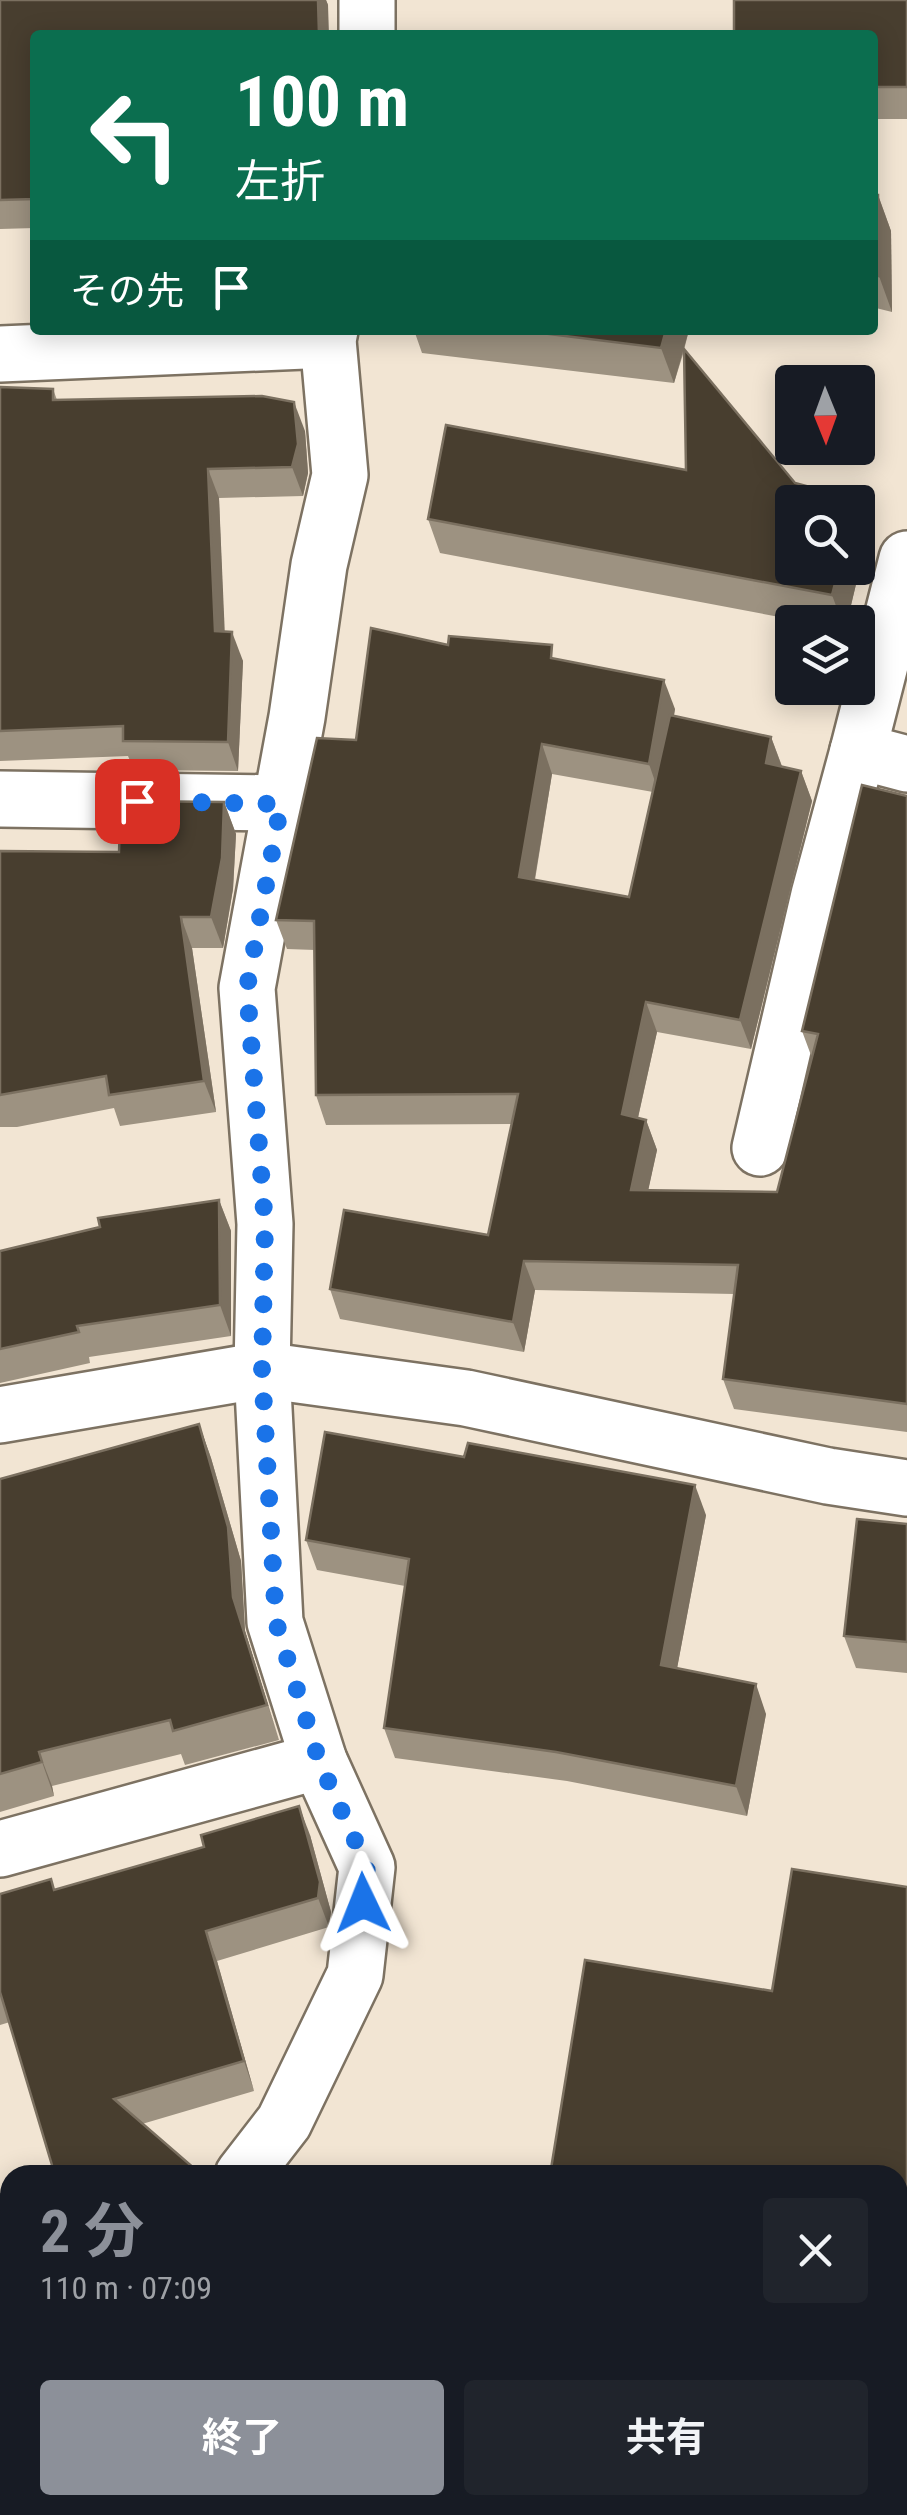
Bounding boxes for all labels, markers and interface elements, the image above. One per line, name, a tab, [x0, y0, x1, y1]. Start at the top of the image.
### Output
text: 100 m	[235, 61, 409, 143]
icon: left	[70, 70, 200, 200]
text: 左折	[235, 155, 325, 208]
icon: arrive	[204, 260, 259, 315]
text: その先	[70, 269, 184, 313]
north arrow	[775, 365, 875, 465]
map controls	[775, 365, 875, 705]
button: search	[775, 485, 875, 585]
button: layers	[775, 605, 875, 705]
pin	[95, 759, 180, 844]
icon: arrive	[110, 774, 165, 829]
position arrow	[311, 1851, 415, 1955]
text: 2 分	[40, 2196, 144, 2267]
button: close	[763, 2198, 868, 2303]
text: 110 m · 07:09	[40, 2269, 212, 2307]
button: 終了	[40, 2380, 444, 2495]
button: 共有	[464, 2380, 868, 2495]

